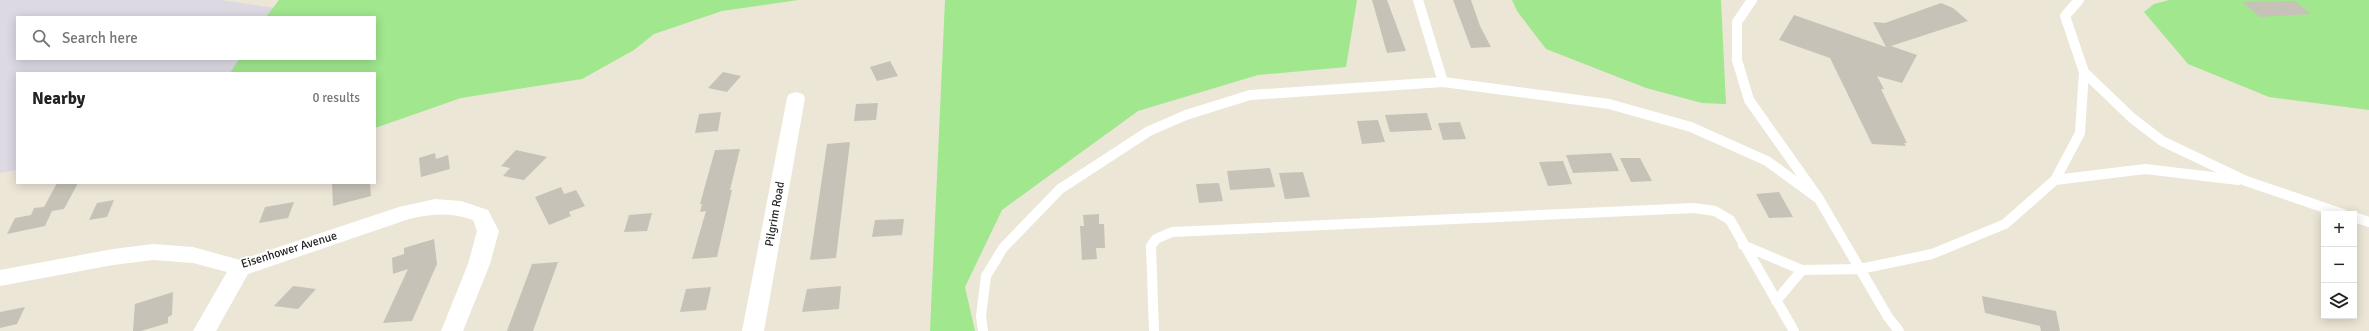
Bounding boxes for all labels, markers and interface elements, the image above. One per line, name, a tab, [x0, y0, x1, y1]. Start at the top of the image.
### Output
search box	[16, 16, 376, 60]
icon: search	[30, 27, 52, 49]
text: Search here	[62, 29, 138, 47]
text: Nearby	[32, 88, 85, 109]
text: 0 results	[312, 90, 360, 106]
street label: Pilgrim Road	[762, 180, 788, 248]
map controls	[2321, 211, 2357, 319]
button: +	[2321, 211, 2357, 247]
street label: Eisenhower Avenue	[239, 228, 339, 272]
button: −	[2321, 247, 2357, 283]
button: layers	[2321, 283, 2357, 319]

